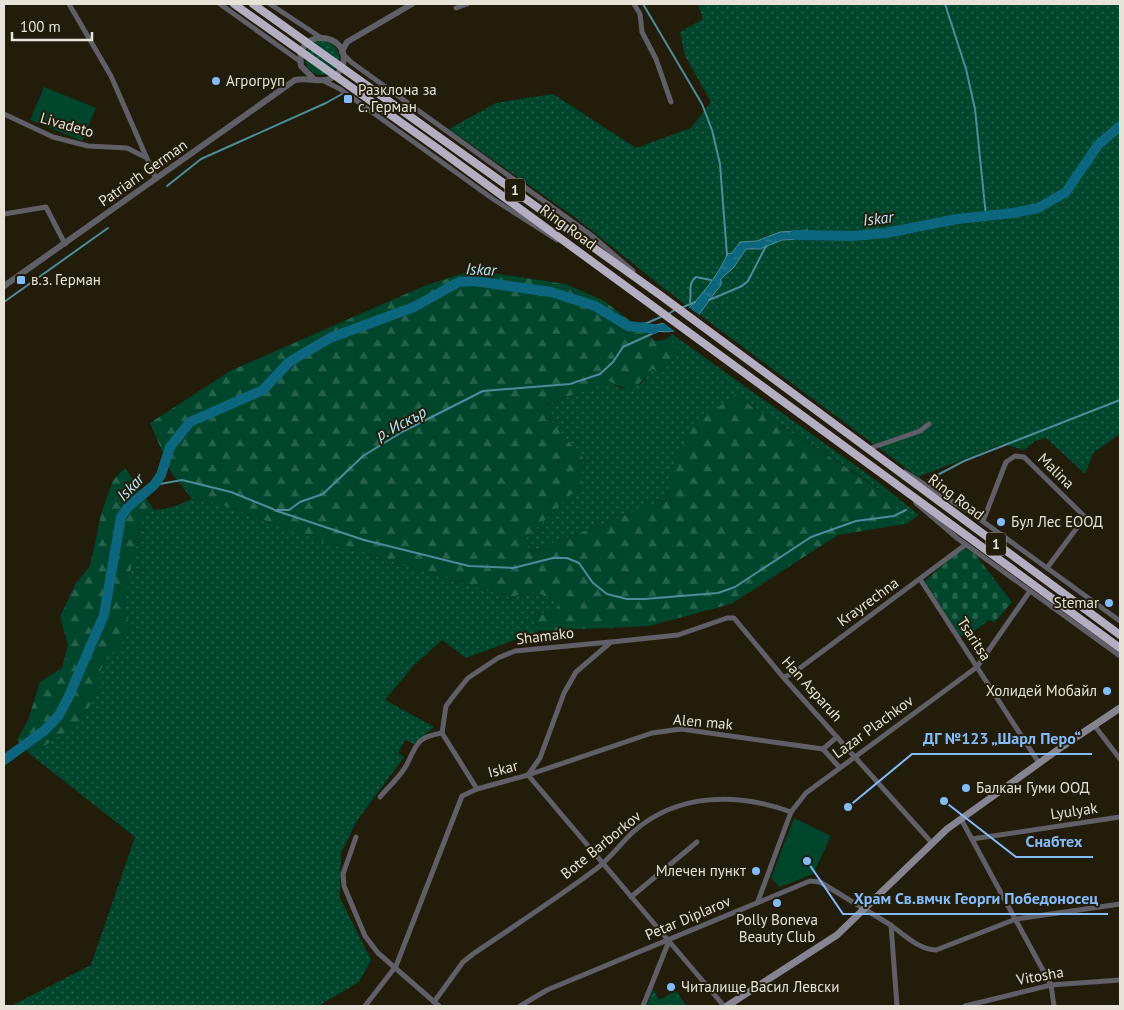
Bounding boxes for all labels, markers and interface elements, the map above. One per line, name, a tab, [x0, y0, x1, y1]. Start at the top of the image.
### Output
scale bar	[12, 10, 92, 42]
text: 100 m	[20, 17, 61, 36]
place label: Агрогруп	[226, 71, 285, 90]
marker: Агрогруп	[210, 75, 222, 87]
place label: Разклона за с. Герман	[358, 80, 437, 116]
marker: Разклона за с. Герман	[342, 93, 354, 105]
street label: Livadeto	[38, 108, 96, 141]
street label: Patriarh German	[95, 135, 191, 210]
road number: 1	[505, 178, 525, 202]
street label: Ring Road	[536, 200, 600, 253]
water label: Iskar	[862, 206, 896, 230]
water label: Iskar	[465, 258, 499, 280]
place label: в.з. Герман	[31, 270, 101, 289]
marker: в.з. Герман	[15, 274, 27, 286]
water label: р. Искър	[371, 401, 430, 445]
street label: Malina	[1034, 449, 1079, 493]
water label: Iskar	[112, 468, 149, 505]
street label: Ring Road	[925, 469, 988, 524]
place label: Бул Лес ЕООД	[1011, 512, 1103, 531]
marker: Бул Лес ЕООД	[995, 516, 1007, 528]
road number: 1	[986, 532, 1006, 556]
street label: Krayrechna	[833, 573, 902, 630]
place label: Stemar	[1054, 593, 1099, 612]
marker: Stemar	[1103, 597, 1115, 609]
street label: Tsaritsa	[953, 613, 996, 664]
street label: Shamako	[515, 623, 575, 648]
street label: Han Asparuh	[778, 652, 847, 725]
place label: Холидей Мобайл	[986, 681, 1097, 700]
marker: Холидей Мобайл	[1101, 685, 1113, 697]
street label: Lazar Plachkov	[829, 690, 918, 762]
street label: Alen mak	[672, 709, 734, 734]
callout: ДГ №123 „Шарл Перо“	[912, 723, 1092, 754]
text: ДГ №123 „Шарл Перо“	[923, 728, 1081, 748]
street label: Iskar	[486, 755, 520, 782]
place label: Балкан Гуми ООД	[976, 778, 1090, 797]
marker: Балкан Гуми ООД	[960, 782, 972, 794]
street label: Lyulyak	[1049, 798, 1100, 823]
street label: Bote Barborkov	[557, 806, 645, 883]
callout: Снабтех	[1016, 826, 1093, 857]
text: Снабтех	[1026, 831, 1083, 851]
place label: Млечен пункт	[656, 861, 746, 880]
marker: Млечен пункт	[750, 865, 762, 877]
callout: Храм Св.вмчк Георги Победоносец	[843, 883, 1108, 914]
text: Храм Св.вмчк Георги Победоносец	[854, 888, 1098, 908]
street label: Petar Diplarov	[642, 891, 734, 944]
marker: Polly Boneva Beauty Club	[771, 897, 783, 909]
place label: Polly Boneva Beauty Club	[736, 910, 818, 946]
street label: Vitosha	[1014, 962, 1065, 989]
place label: Читалище Васил Левски	[681, 977, 839, 996]
marker: Читалище Васил Левски	[665, 981, 677, 993]

